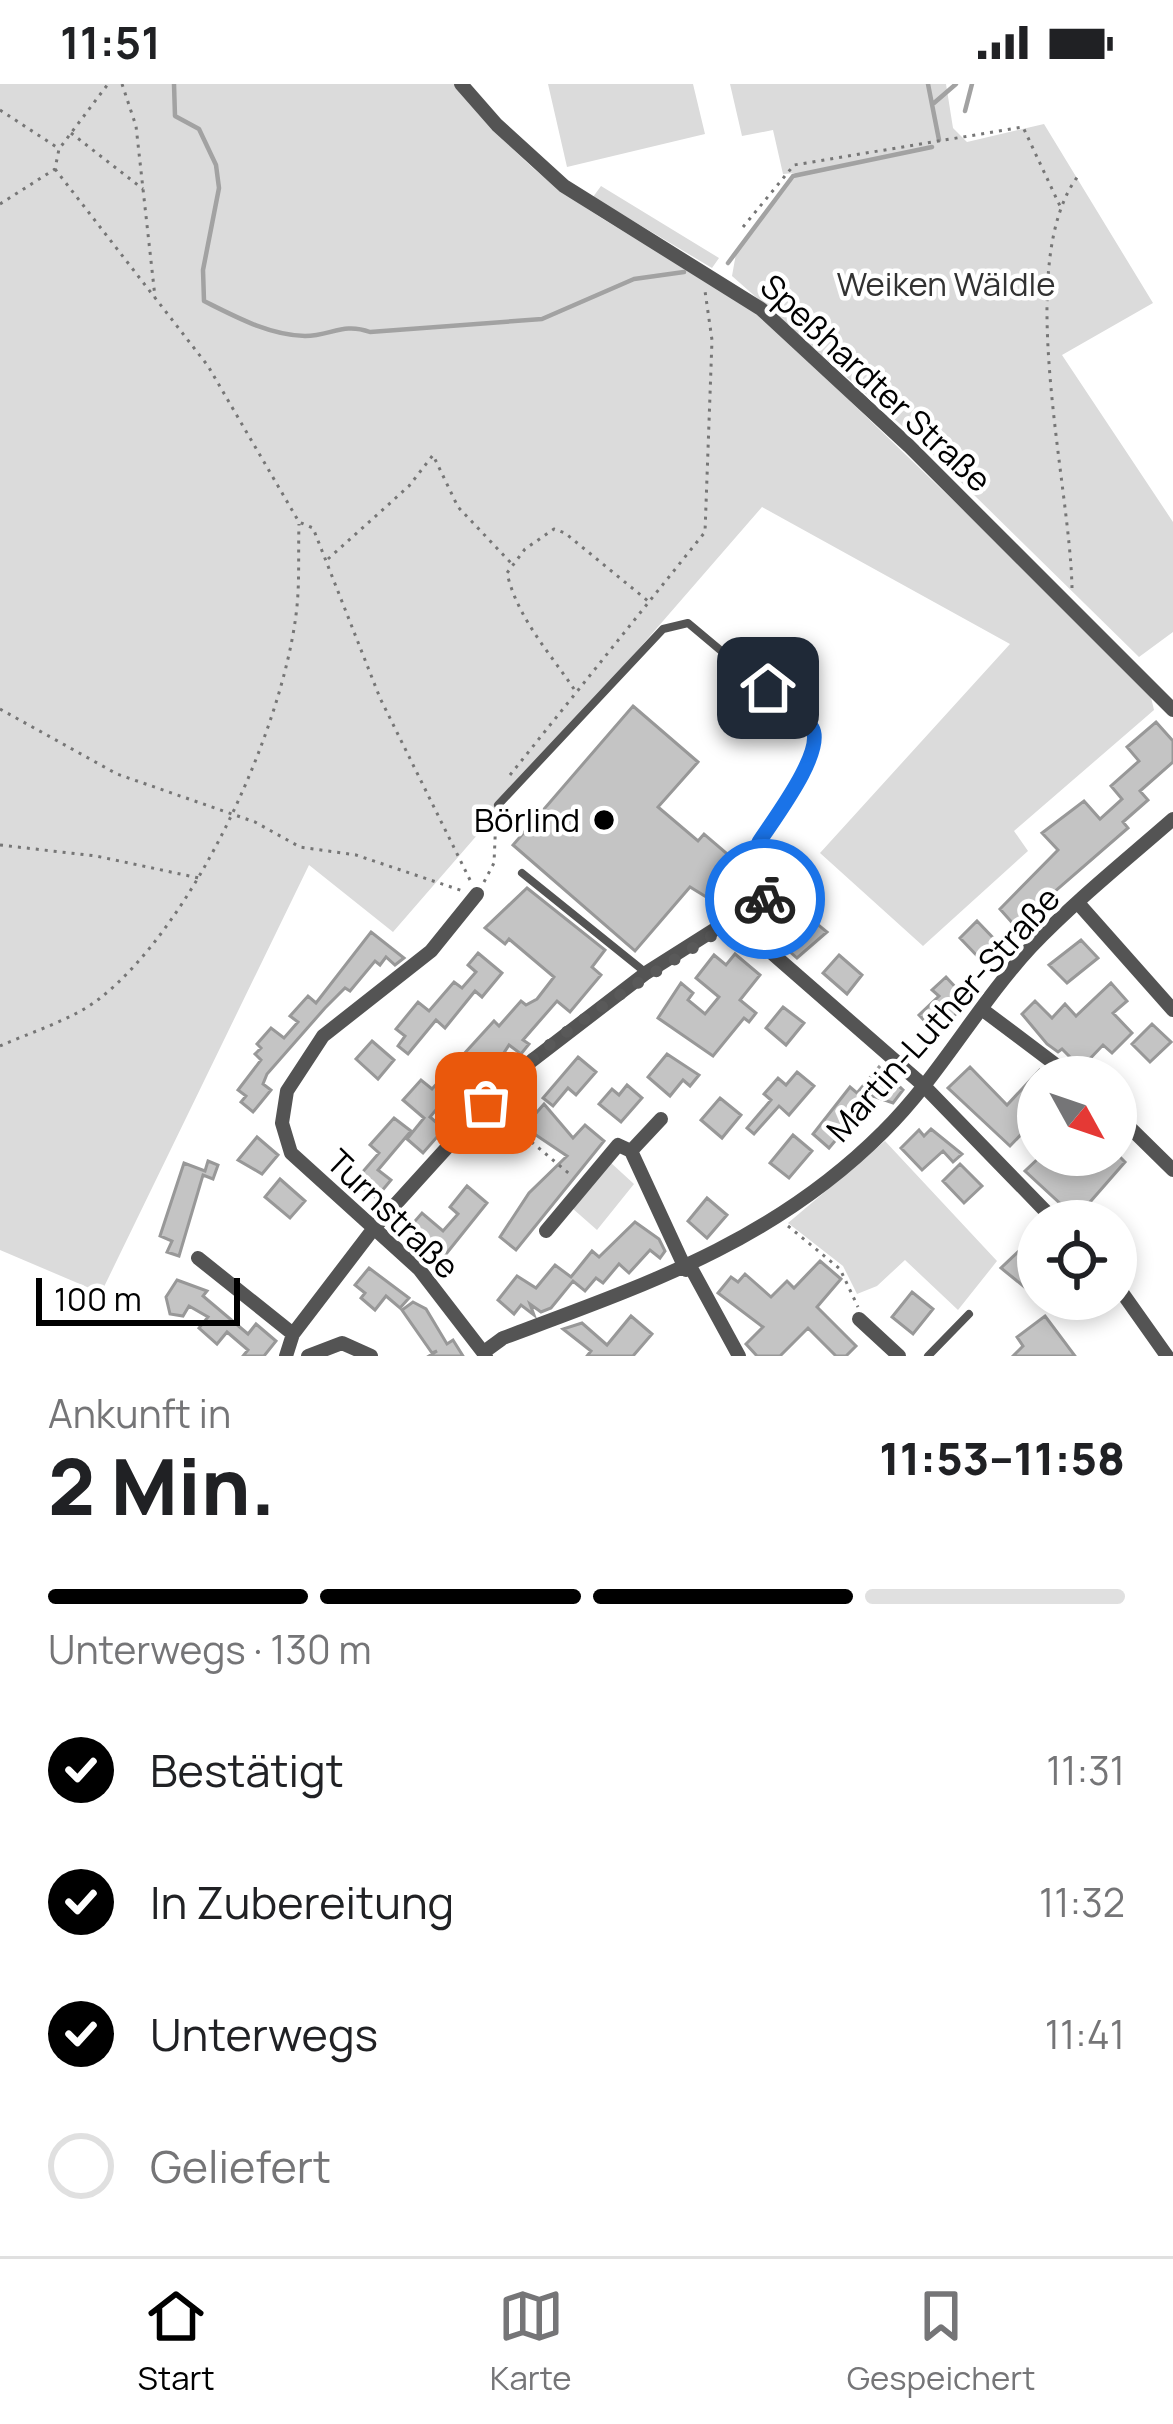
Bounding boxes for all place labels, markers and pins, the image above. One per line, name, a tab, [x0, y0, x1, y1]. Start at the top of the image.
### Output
pin	[717, 637, 819, 739]
place label: Börlind	[474, 797, 580, 842]
marker: Börlind	[591, 807, 617, 833]
pin	[435, 1052, 537, 1154]

